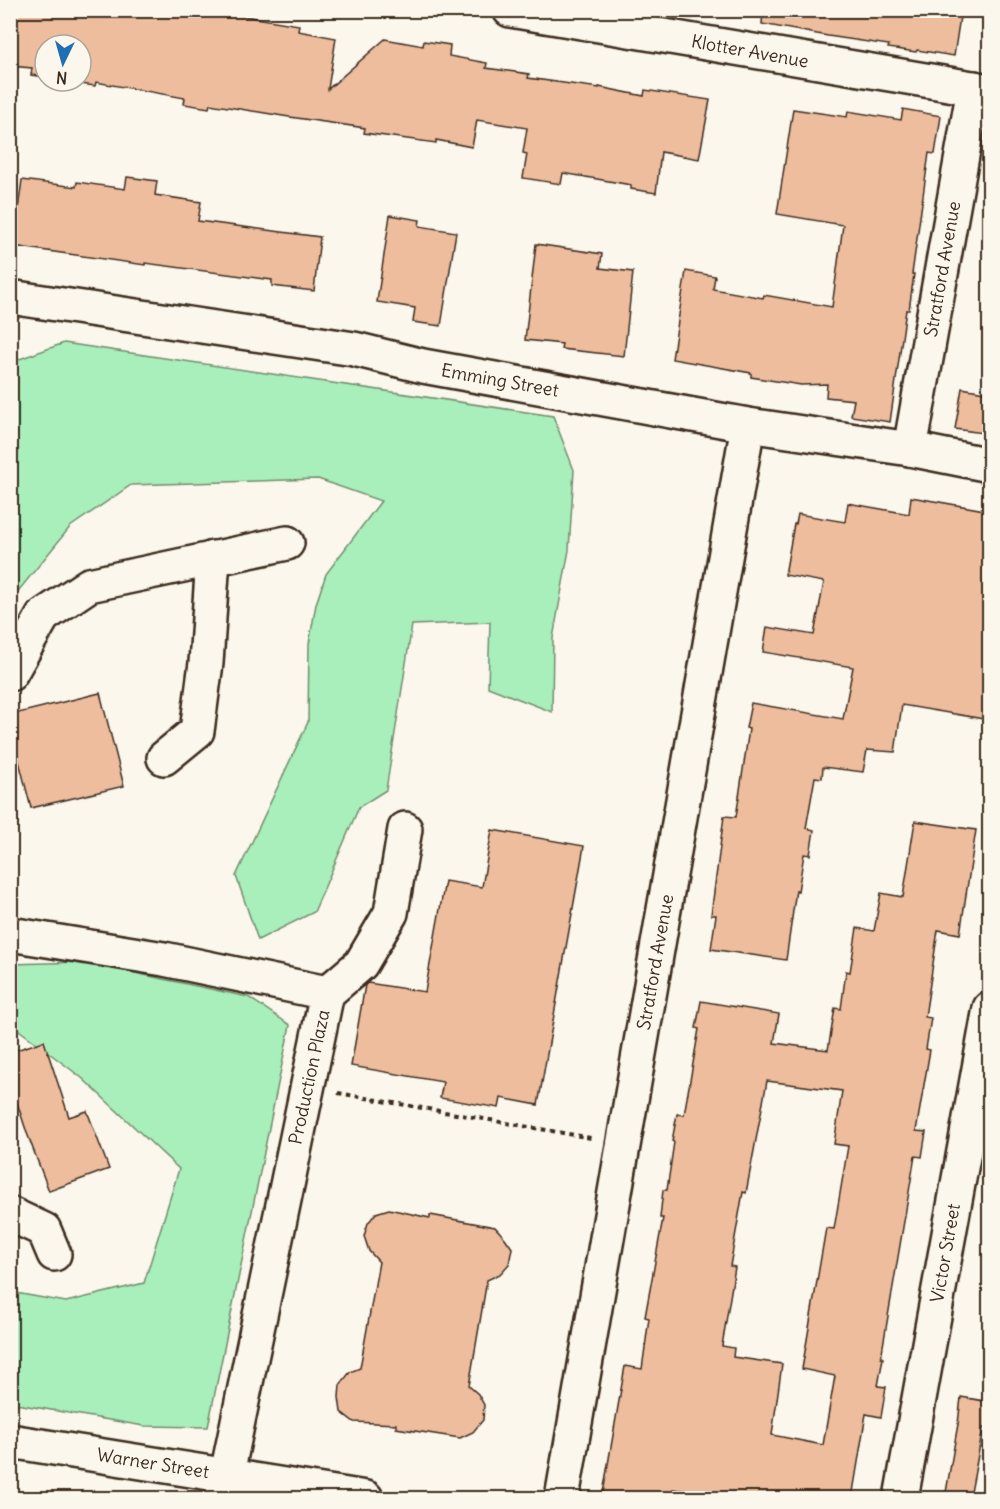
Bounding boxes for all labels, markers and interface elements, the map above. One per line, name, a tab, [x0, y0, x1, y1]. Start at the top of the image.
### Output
street label: Klotter Avenue	[690, 29, 810, 73]
north arrow	[33, 33, 93, 93]
text: N	[55, 67, 68, 88]
street label: Stratford Avenue	[919, 199, 965, 339]
street label: Emming Street	[439, 358, 561, 402]
street label: Stratford Avenue	[632, 892, 678, 1032]
street label: Production Plaza	[283, 1008, 335, 1146]
street label: Victor Street	[925, 1202, 965, 1304]
street label: Warner Street	[95, 1443, 211, 1483]

